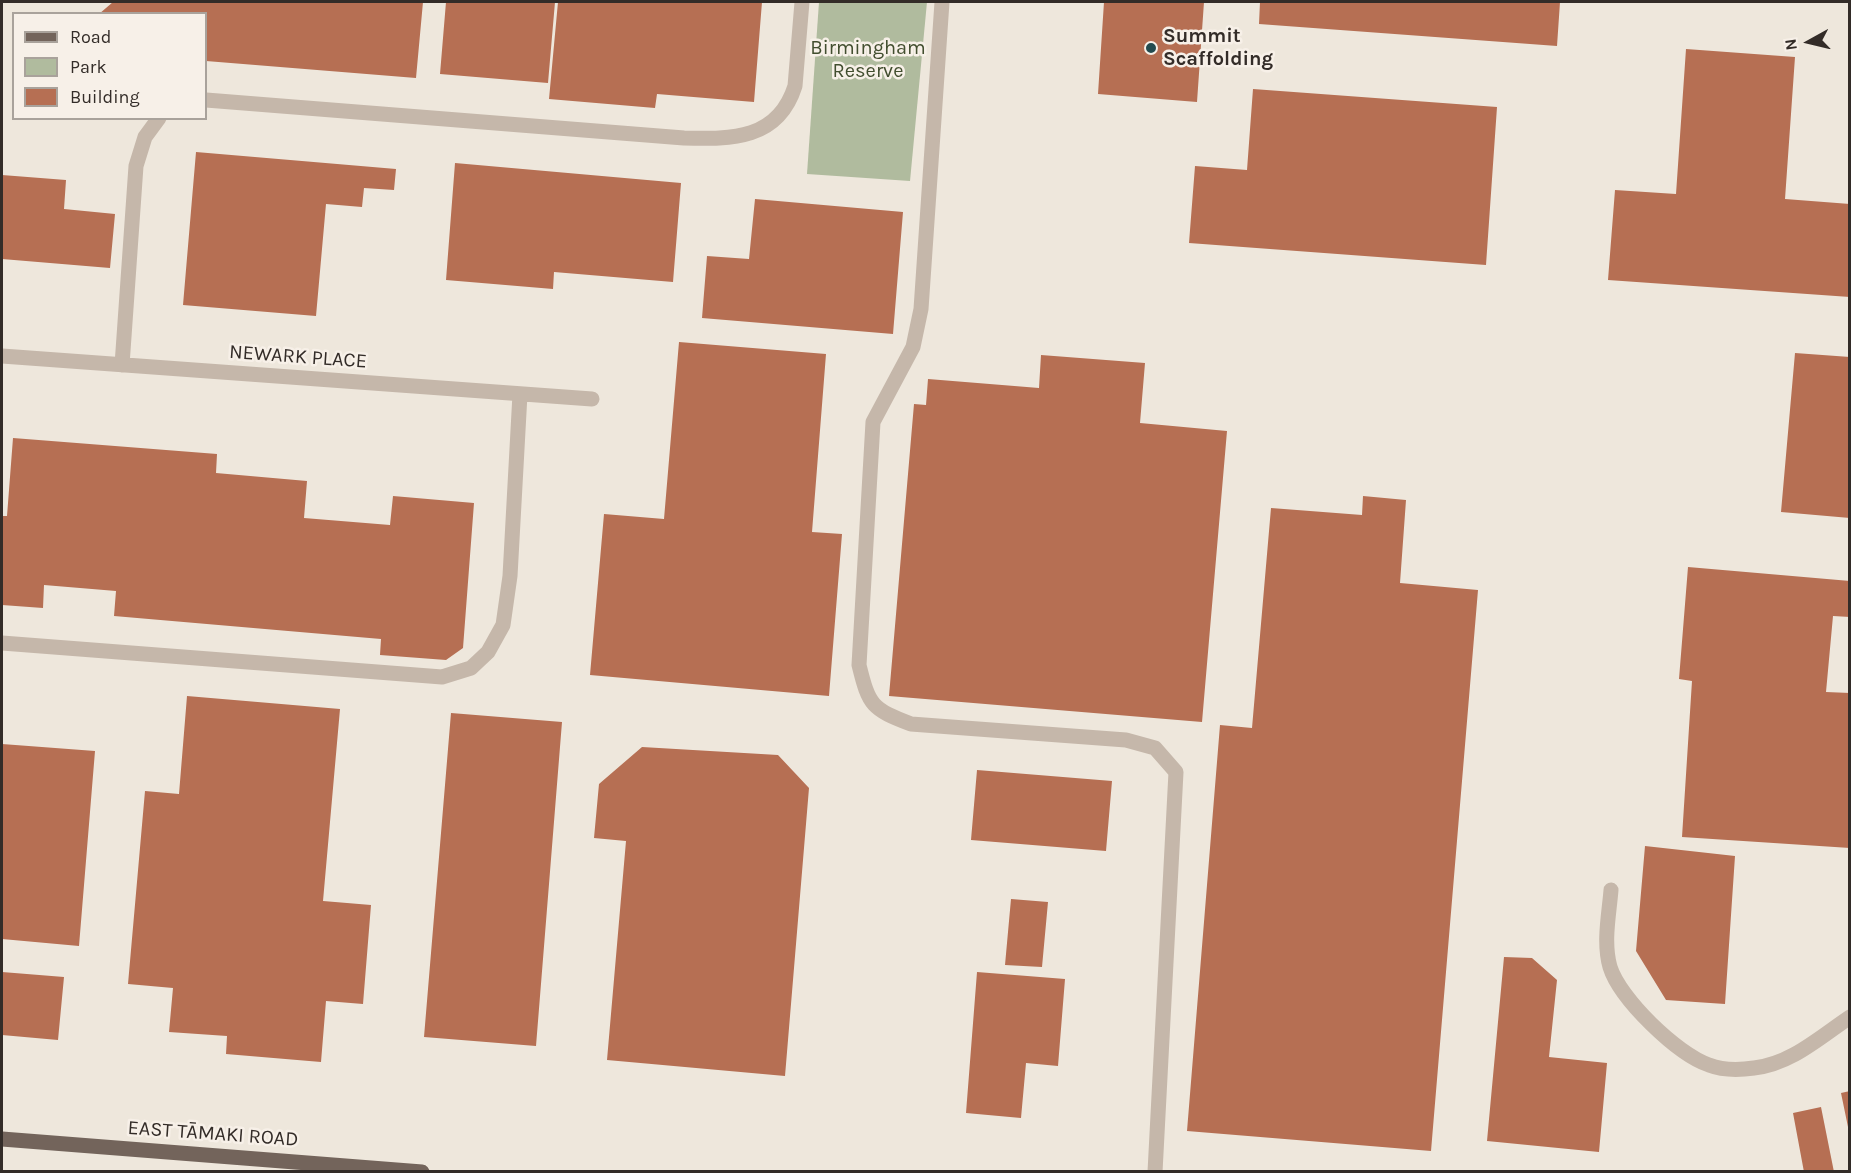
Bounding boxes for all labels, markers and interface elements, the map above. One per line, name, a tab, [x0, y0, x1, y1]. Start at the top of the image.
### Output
legend	[12, 12, 207, 120]
north arrow	[1779, 12, 1839, 72]
place label: Summit Scaffolding	[1163, 24, 1273, 71]
text: Road	[70, 26, 111, 48]
park label: Birmingham Reserve	[810, 36, 926, 83]
text: N	[1780, 38, 1801, 52]
marker: Summit Scaffolding	[1144, 41, 1158, 55]
text: Park	[70, 56, 107, 78]
text: Building	[70, 86, 140, 108]
street label: NEWARK PLACE	[228, 340, 368, 374]
street label: EAST TĀMAKI ROAD	[127, 1116, 299, 1152]

